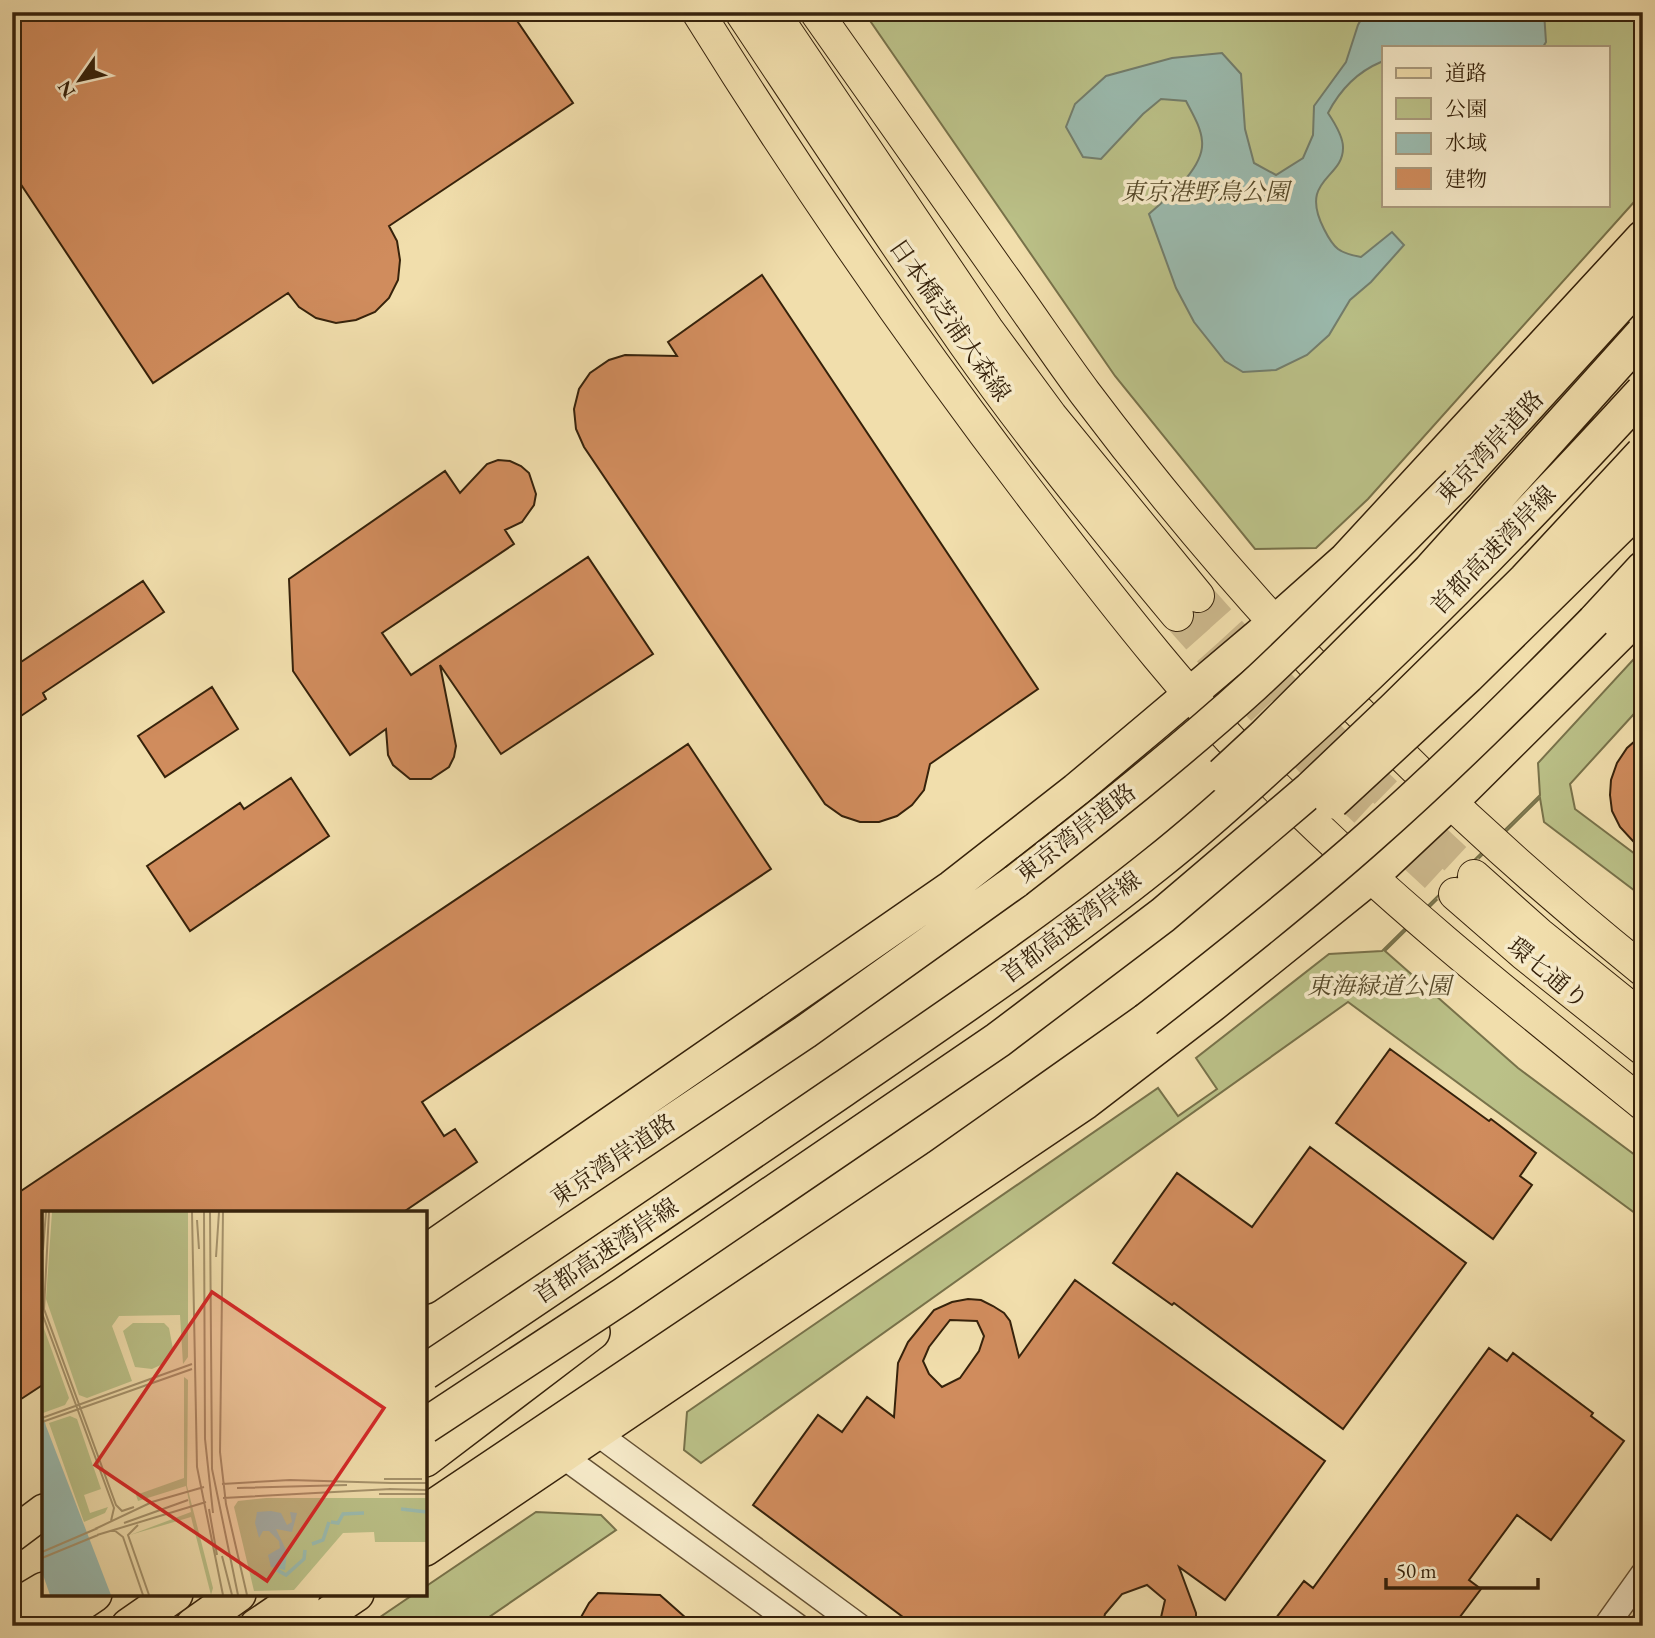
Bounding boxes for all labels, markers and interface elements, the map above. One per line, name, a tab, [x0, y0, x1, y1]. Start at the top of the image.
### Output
north arrow	[46, 46, 116, 116]
legend	[1382, 46, 1610, 206]
text: 道路	[1445, 59, 1487, 86]
text: N	[51, 75, 81, 103]
text: 公園	[1445, 95, 1487, 122]
text: 水域	[1445, 129, 1487, 156]
text: 建物	[1445, 165, 1487, 192]
park label: 東京港野鳥公園	[1121, 176, 1293, 207]
street label: 日本橋芝浦大森線	[883, 232, 1018, 407]
street label: 東京湾岸道路	[1429, 383, 1550, 510]
street label: 首都高速湾岸線	[1423, 478, 1562, 621]
street label: 東京湾岸道路	[1009, 776, 1142, 889]
street label: 首都高速湾岸線	[994, 864, 1147, 990]
street label: 環七通り	[1502, 930, 1595, 1015]
park label: 東海緑道公園	[1307, 970, 1455, 1001]
street label: 東京湾岸道路	[544, 1106, 681, 1213]
street label: 首都高速湾岸線	[527, 1191, 684, 1310]
inset map	[42, 1211, 427, 1596]
scale bar	[1386, 1547, 1538, 1591]
text: 50 m	[1396, 1557, 1437, 1584]

